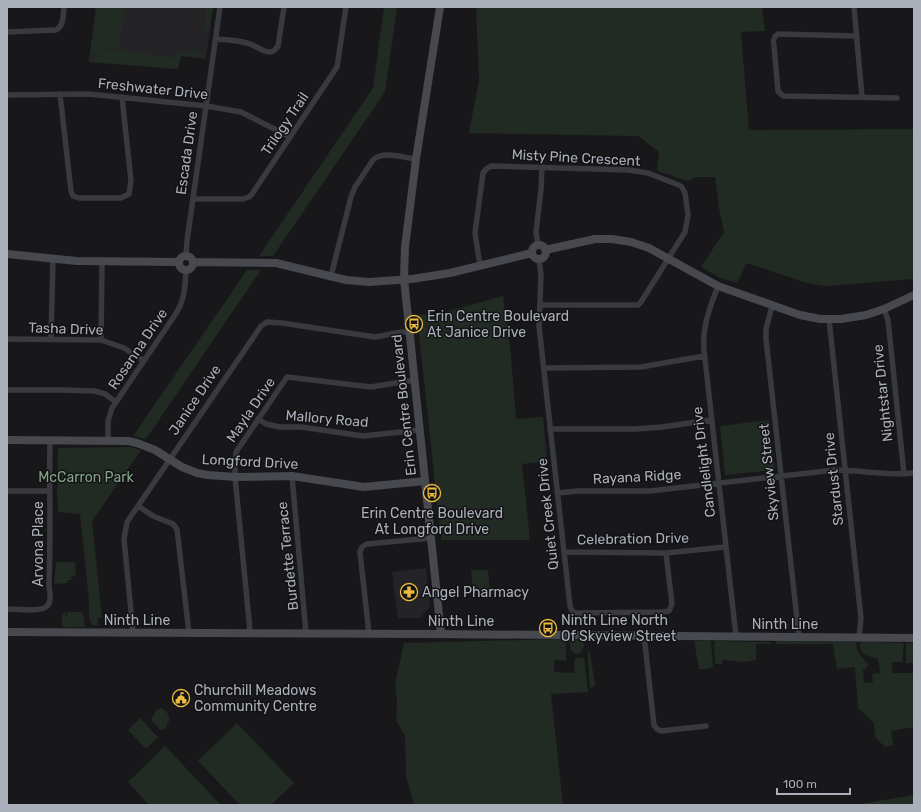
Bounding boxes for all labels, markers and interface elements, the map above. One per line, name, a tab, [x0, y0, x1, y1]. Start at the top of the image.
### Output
street label: Freshwater Drive	[97, 75, 209, 103]
street label: Trilogy Trail	[258, 89, 312, 159]
street label: Escada Drive	[173, 110, 201, 196]
street label: Misty Pine Crescent	[511, 146, 641, 170]
street label: Rosanna Drive	[105, 305, 171, 393]
place label: Erin Centre Boulevard At Janice Drive	[427, 308, 569, 341]
bus stop icon: Erin Centre Boulevard At Janice Drive	[404, 314, 424, 334]
street label: Tasha Drive	[28, 319, 104, 339]
street label: Erin Centre Boulevard	[388, 333, 420, 477]
street label: Nightstar Drive	[869, 343, 897, 443]
street label: Janice Drive	[165, 361, 225, 438]
street label: Mayla Drive	[223, 374, 279, 446]
street label: Candlelight Drive	[689, 406, 719, 518]
street label: Mallory Road	[285, 407, 369, 431]
street label: Skyview Street	[755, 422, 783, 521]
street label: Stardust Drive	[821, 431, 847, 526]
street label: Longford Drive	[201, 451, 299, 473]
street label: Quiet Creek Drive	[534, 457, 562, 571]
street label: Rayana Ridge	[592, 466, 682, 488]
park label: McCarron Park	[38, 469, 135, 486]
bus stop icon: Erin Centre Boulevard At Longford Drive	[422, 483, 442, 503]
street label: Arvona Place	[30, 501, 47, 587]
street label: Burdette Terrace	[274, 501, 302, 611]
place label: Erin Centre Boulevard At Longford Drive	[361, 505, 503, 538]
street label: Celebration Drive	[577, 530, 689, 548]
pharmacy icon: Angel Pharmacy	[399, 582, 419, 602]
place label: Angel Pharmacy	[422, 584, 529, 601]
street label: Ninth Line	[104, 612, 170, 629]
place label: Ninth Line North Of Skyview Street	[561, 612, 677, 645]
street label: Ninth Line	[428, 613, 494, 630]
street label: Ninth Line	[752, 616, 818, 633]
bus stop icon: Ninth Line North Of Skyview Street	[538, 618, 558, 638]
place label: Churchill Meadows Community Centre	[194, 682, 317, 715]
public building icon: Churchill Meadows Community Centre	[171, 688, 191, 708]
scale bar	[777, 770, 850, 796]
text: 100 m	[783, 777, 817, 791]

